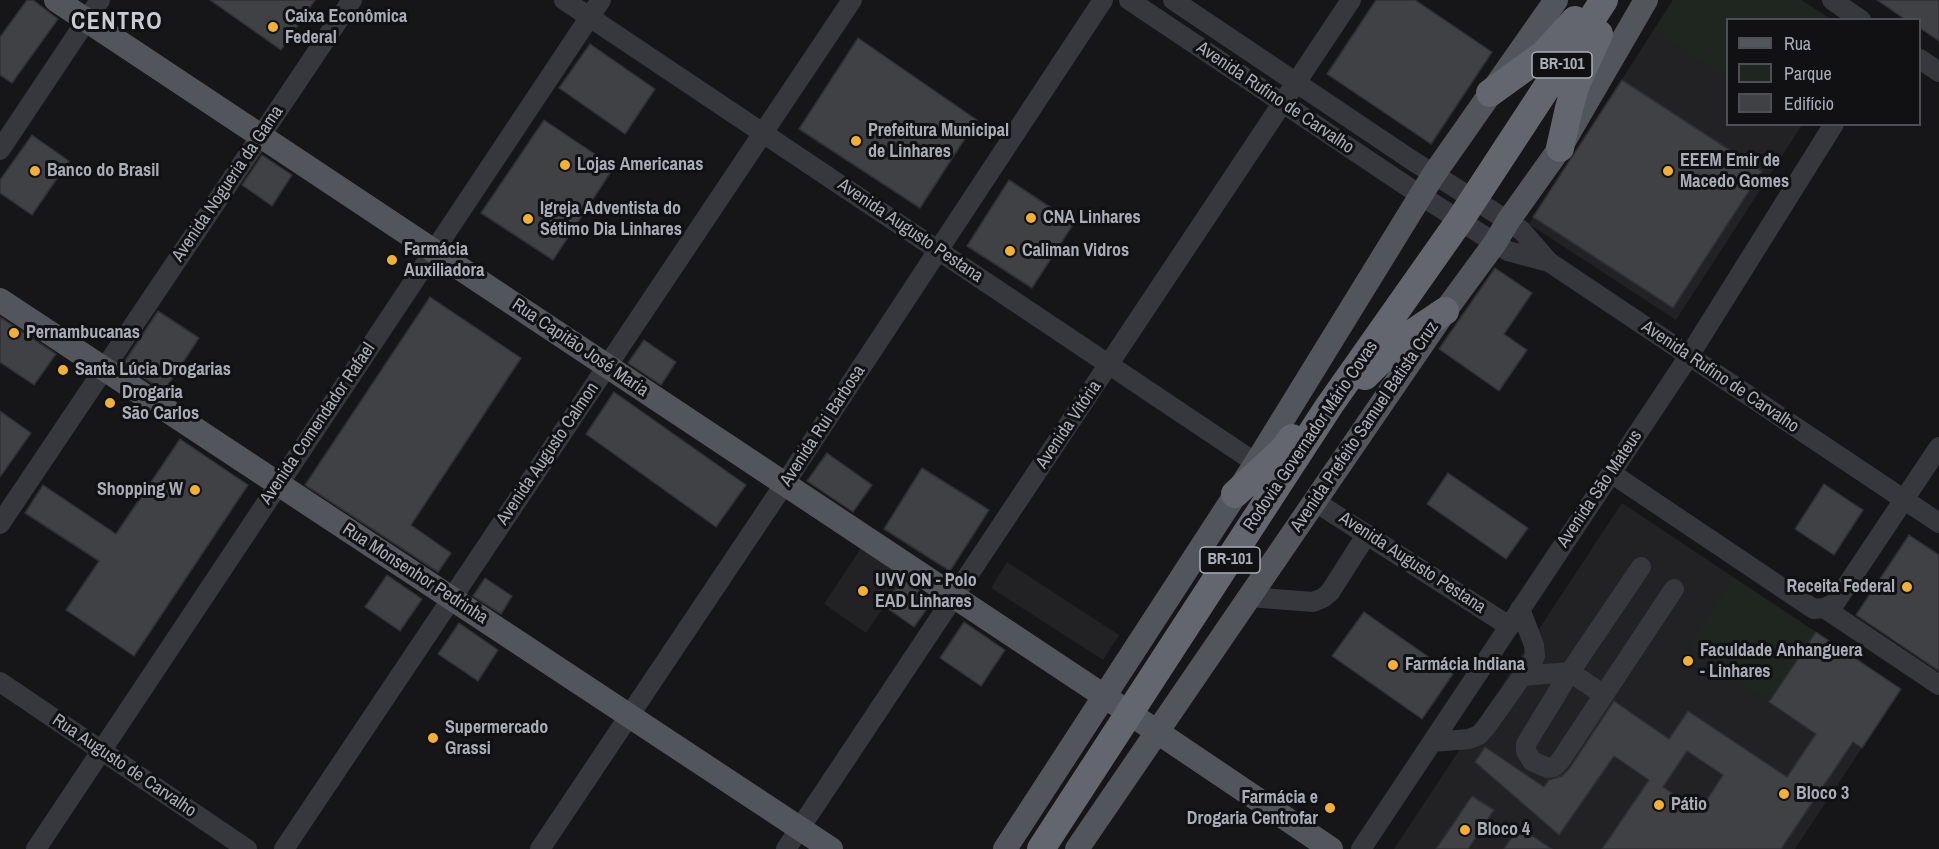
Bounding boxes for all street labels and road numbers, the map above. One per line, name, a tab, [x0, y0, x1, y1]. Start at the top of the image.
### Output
street label: Avenida Rufino de Carvalho	[1192, 37, 1358, 159]
road number: BR-101	[1532, 52, 1592, 78]
street label: Avenida Nogueria da Gama	[168, 102, 288, 266]
street label: Avenida Augusto Pestana	[833, 174, 987, 288]
street label: Rua Capitão José Maria	[508, 294, 652, 402]
street label: Avenida Rufino de Carvalho	[1637, 316, 1803, 438]
street label: Avenida Prefeito Samuel Batista Cruz	[1286, 318, 1444, 536]
street label: Rodovia Governador Mário Covas	[1239, 337, 1383, 535]
street label: Avenida Comendador Rafael	[256, 339, 380, 509]
street label: Avenida Rui Barbosa	[776, 361, 870, 491]
street label: Avenida Vitória	[1032, 377, 1106, 473]
street label: Avenida Augusto Calmon	[492, 379, 604, 529]
street label: Avenida São Mateus	[1553, 426, 1647, 552]
street label: Avenida Augusto Pestana	[1335, 508, 1489, 618]
street label: Rua Monsenhor Pedrinha	[338, 519, 492, 629]
road number: BR-101	[1200, 547, 1260, 573]
street label: Rua Augusto de Carvalho	[48, 710, 200, 822]

